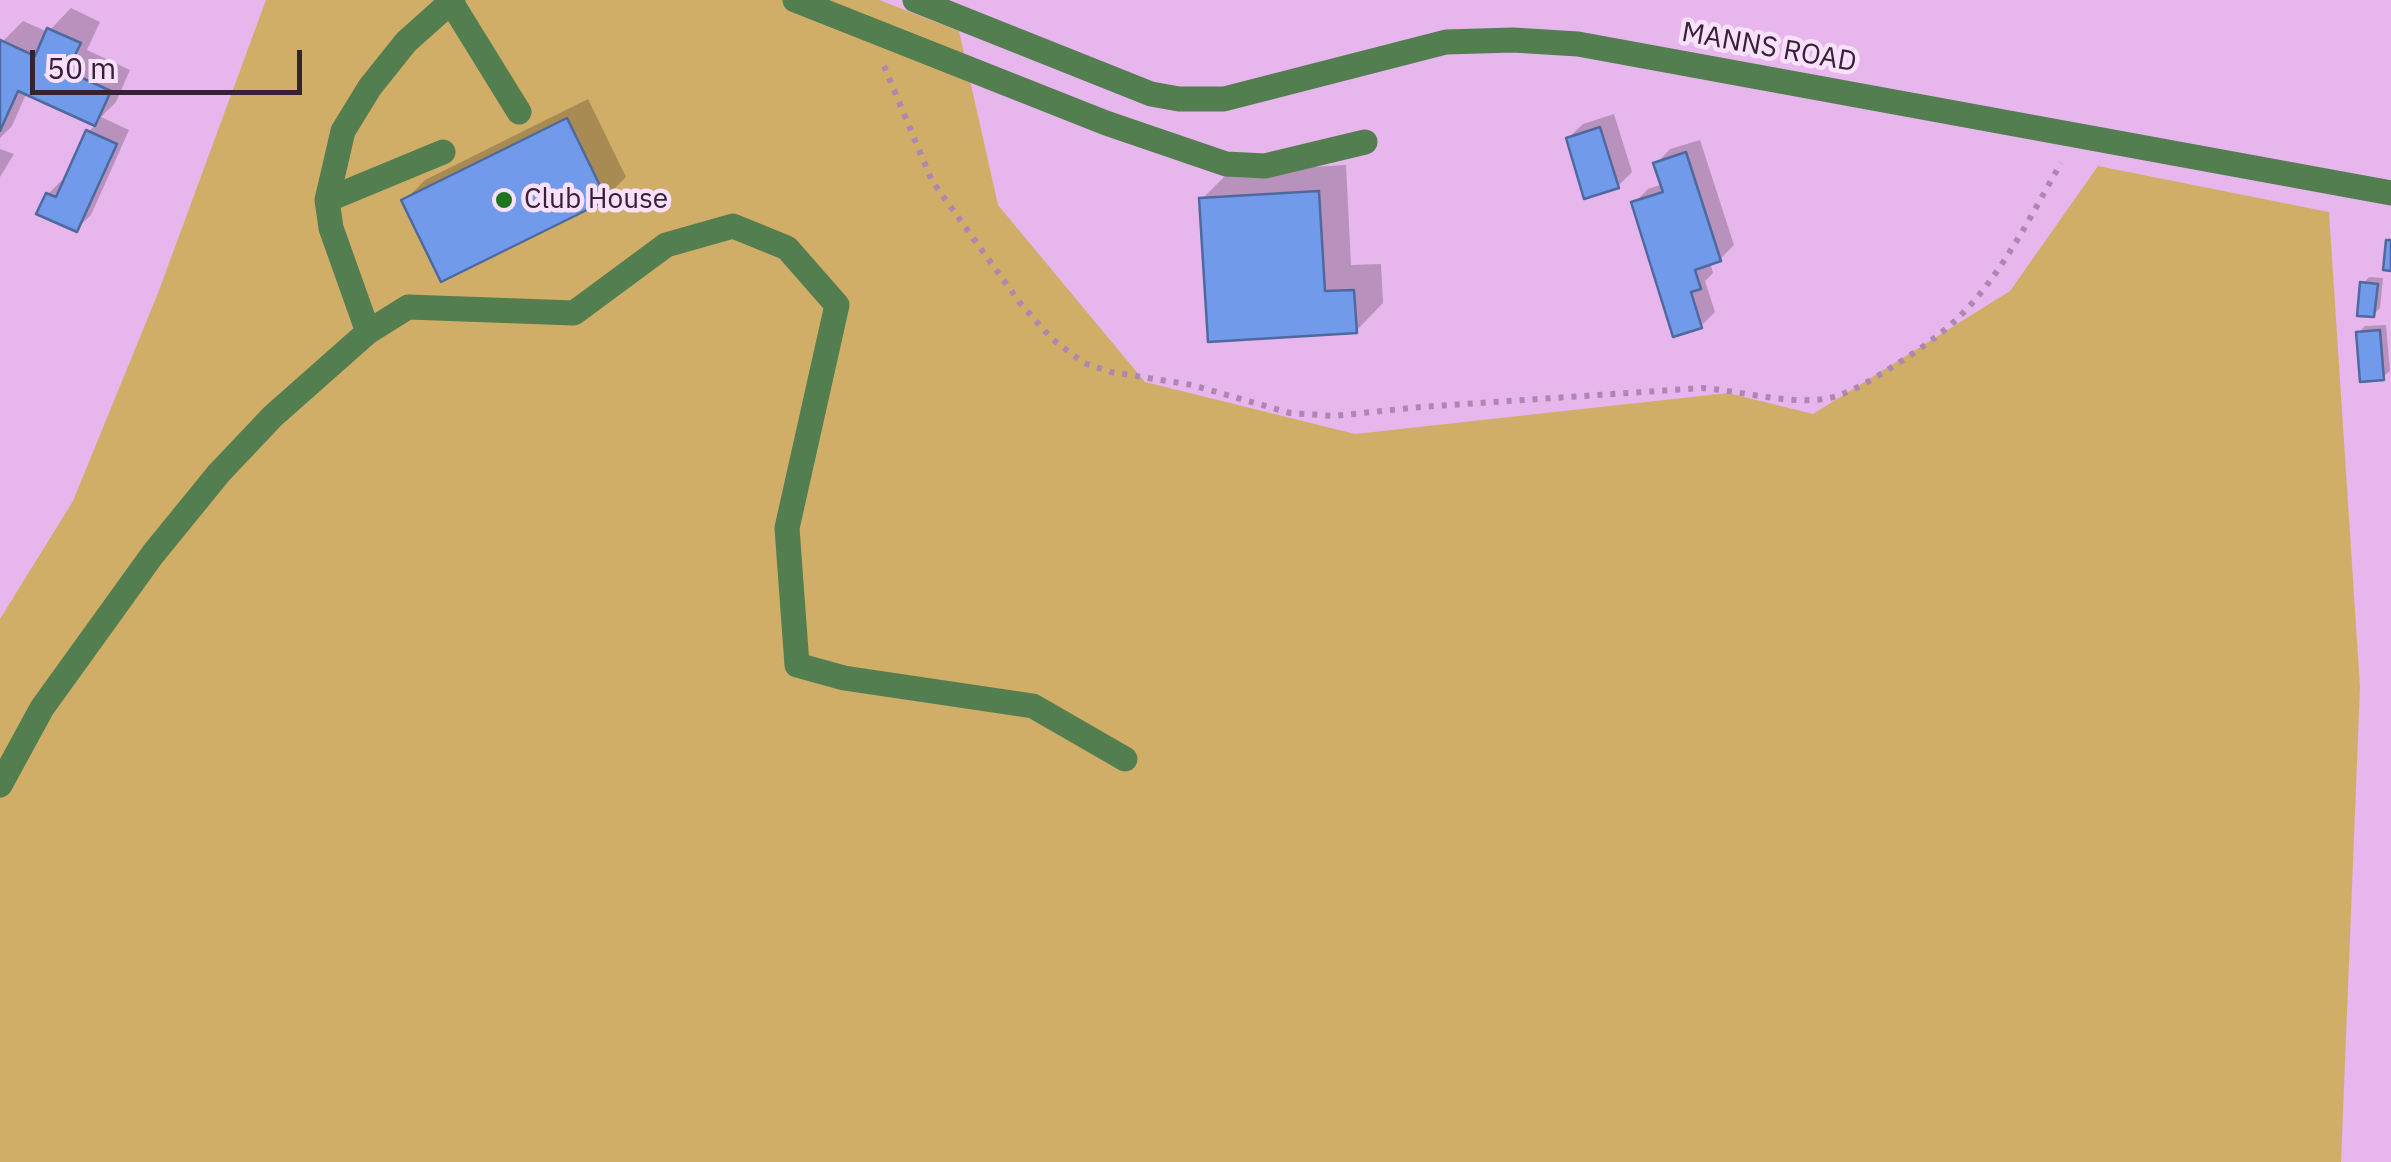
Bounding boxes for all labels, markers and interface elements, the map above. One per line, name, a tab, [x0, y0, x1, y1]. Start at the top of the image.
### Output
street label: MANNS ROAD	[1679, 16, 1859, 80]
scale bar	[35, 30, 308, 92]
text: 50 m	[47, 48, 116, 87]
place label: Club House	[524, 183, 668, 217]
marker: Club House	[493, 189, 515, 211]

